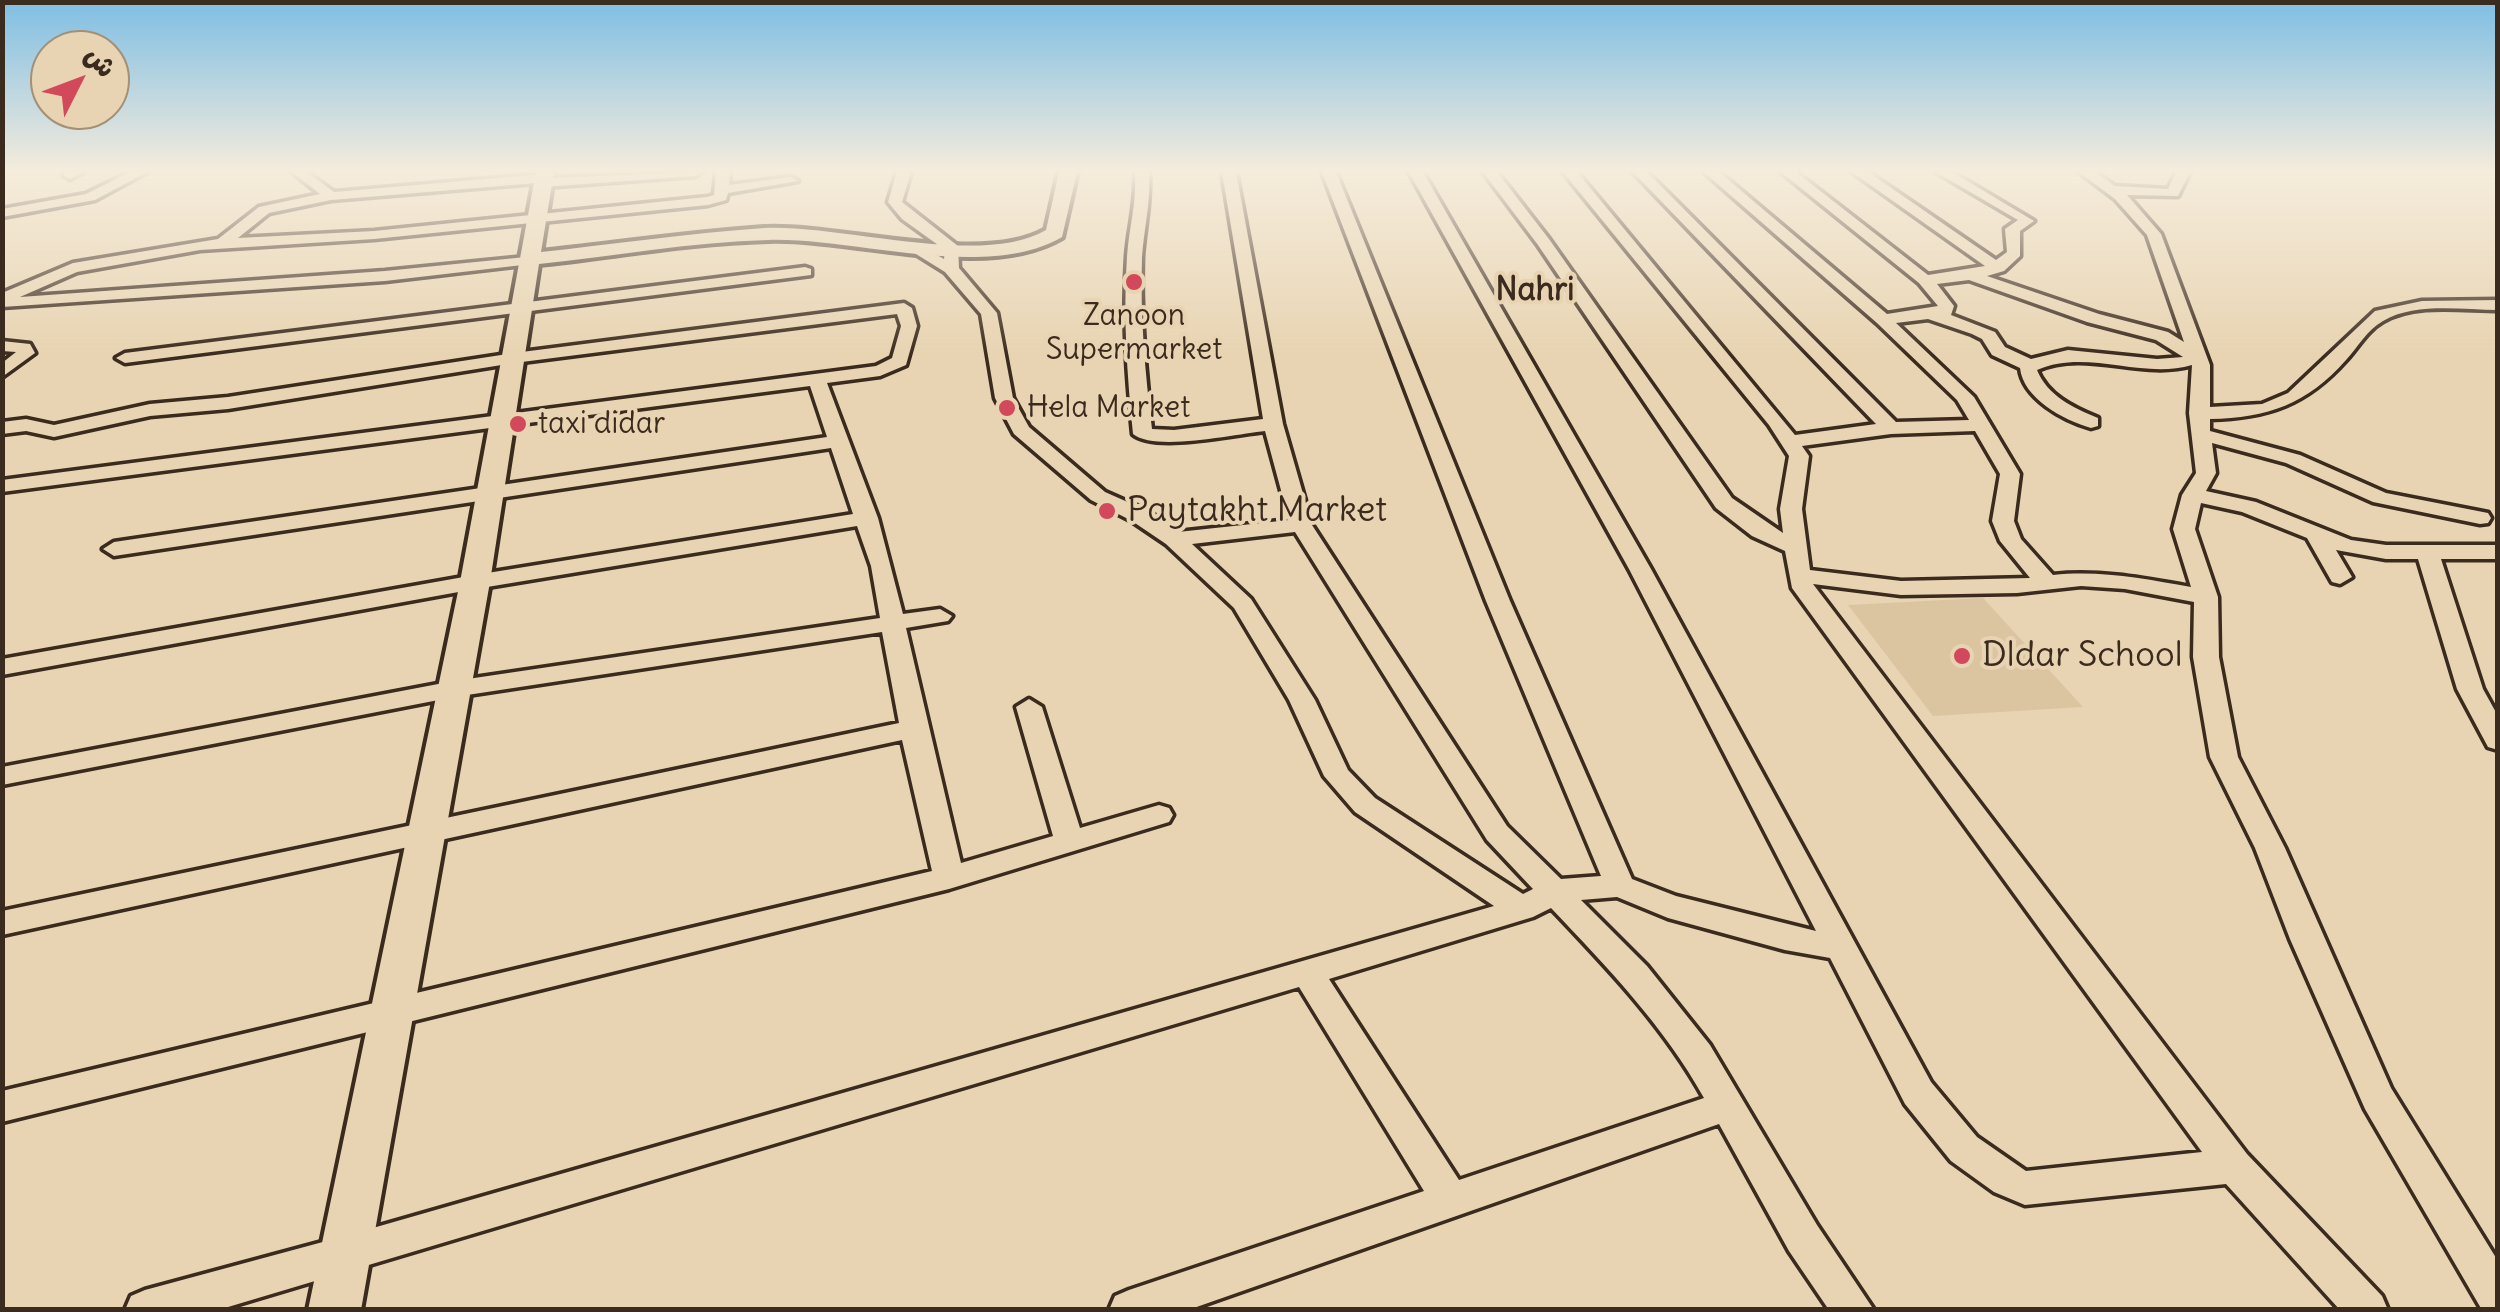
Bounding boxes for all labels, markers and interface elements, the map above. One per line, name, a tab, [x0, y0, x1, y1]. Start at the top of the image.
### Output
north arrow	[30, 30, 130, 130]
text: ش	[77, 38, 124, 85]
marker: Zanoon Supermarket	[1123, 271, 1145, 293]
district label: Nahri	[1496, 272, 1574, 310]
place label: Zanoon Supermarket	[1046, 298, 1222, 368]
place label: Hela Market	[1027, 390, 1190, 426]
marker: Hela Market	[996, 397, 1018, 419]
place label: taxi didar	[538, 406, 665, 442]
marker: taxi didar	[507, 413, 529, 435]
place label: Paytakht Market	[1127, 490, 1387, 532]
marker: Paytakht Market	[1096, 500, 1118, 522]
place label: Dldar School	[1982, 635, 2182, 677]
marker: Dldar School	[1951, 645, 1973, 667]

